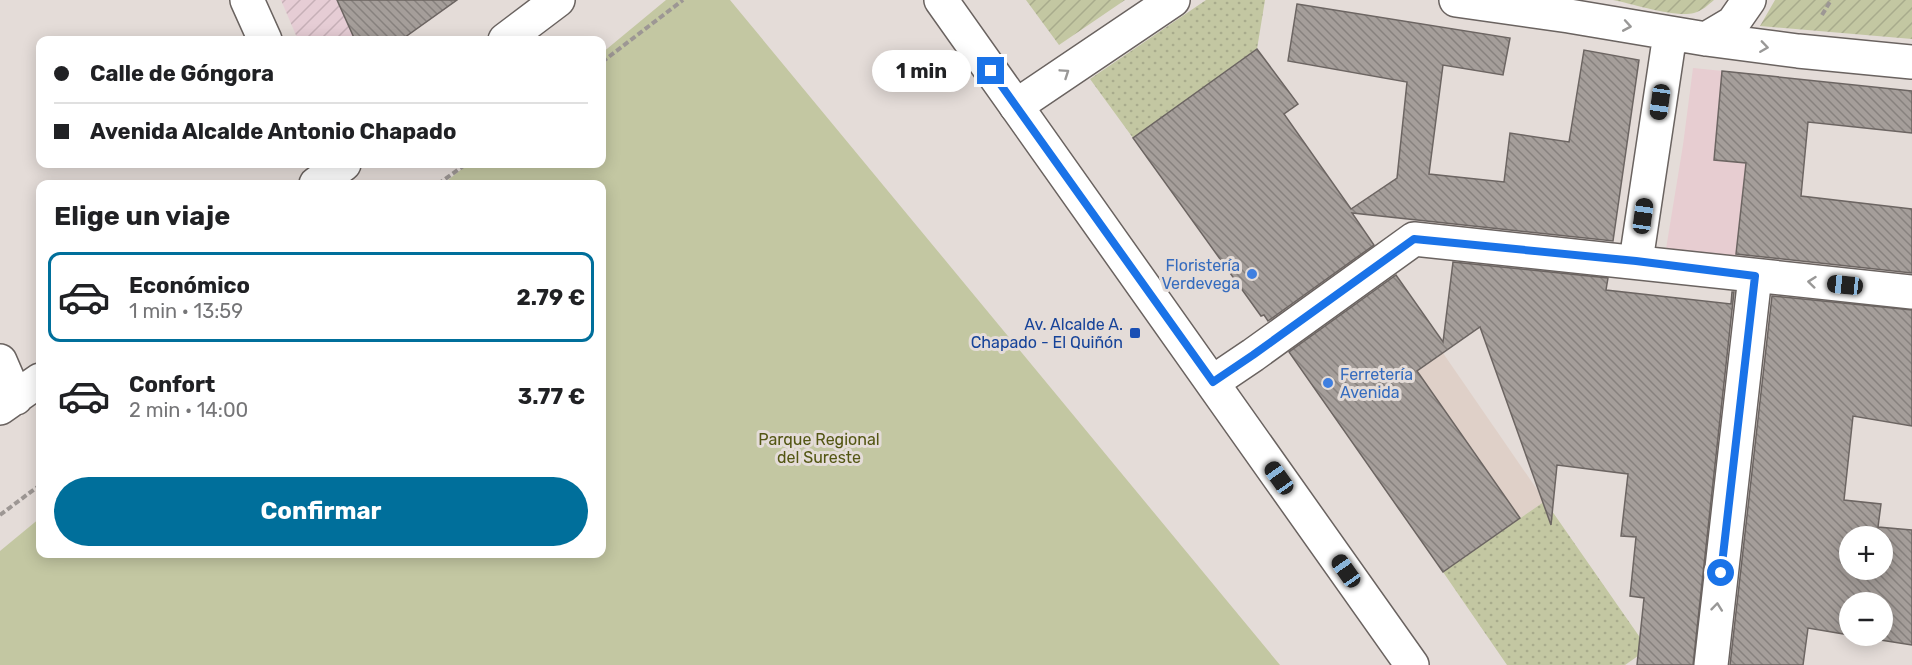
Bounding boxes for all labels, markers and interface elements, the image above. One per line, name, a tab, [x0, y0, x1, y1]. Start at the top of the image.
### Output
one-way arrow	[1621, 19, 1631, 32]
one-way arrow	[1759, 40, 1769, 52]
callout: 1 min	[871, 50, 970, 92]
route end	[977, 57, 1004, 84]
text: 1 min	[896, 59, 947, 83]
text: Calle de Góngora	[90, 60, 274, 87]
one-way arrow	[1058, 69, 1069, 80]
car	[1649, 83, 1671, 121]
text: Avenida Alcalde Antonio Chapado	[90, 118, 456, 145]
car	[1632, 197, 1654, 235]
text: Elige un viaje	[54, 200, 230, 232]
place label: Floristería Verdevega	[1161, 256, 1240, 293]
marker: Floristería Verdevega	[1245, 267, 1259, 281]
icon: car	[57, 270, 111, 324]
text: Económico	[129, 272, 250, 299]
car	[1826, 274, 1864, 296]
one-way arrow	[1807, 276, 1817, 289]
text: 2.79 €	[516, 284, 585, 311]
text: 1 min · 13:59	[129, 299, 243, 323]
place label: Av. Alcalde A. Chapado - El Quiñón	[971, 315, 1123, 352]
marker: Av. Alcalde A. Chapado - El Quiñón	[1128, 326, 1142, 340]
place label: Ferretería Avenida	[1340, 365, 1413, 402]
icon: car	[57, 369, 111, 423]
text: Confort	[129, 371, 215, 398]
marker: Ferretería Avenida	[1321, 376, 1335, 390]
text: 3.77 €	[518, 383, 585, 410]
text: 2 min · 14:00	[129, 398, 248, 422]
park label: Parque Regional del Sureste	[758, 430, 880, 467]
car	[1261, 458, 1297, 498]
button: Confirmar	[54, 477, 588, 546]
map controls	[1839, 526, 1893, 646]
button: +	[1839, 526, 1893, 580]
car	[1328, 551, 1364, 591]
route start	[1707, 559, 1734, 586]
button: −	[1839, 592, 1893, 646]
one-way arrow	[1711, 602, 1723, 611]

